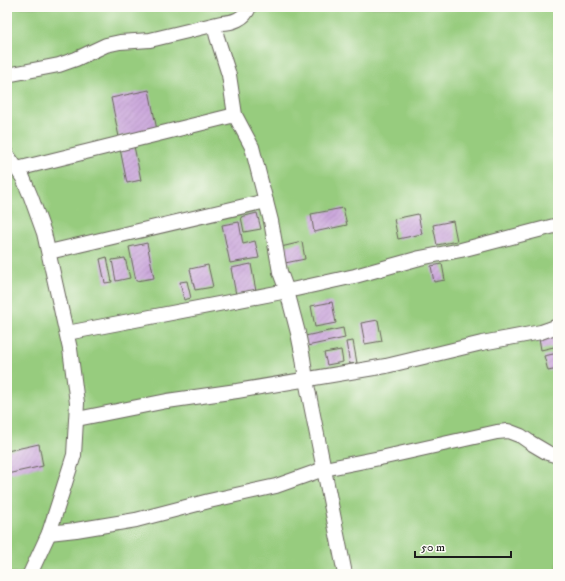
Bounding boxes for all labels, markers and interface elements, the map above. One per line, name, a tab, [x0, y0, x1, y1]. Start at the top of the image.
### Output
scale bar	[415, 533, 511, 559]
text: 50 m	[421, 540, 445, 555]

